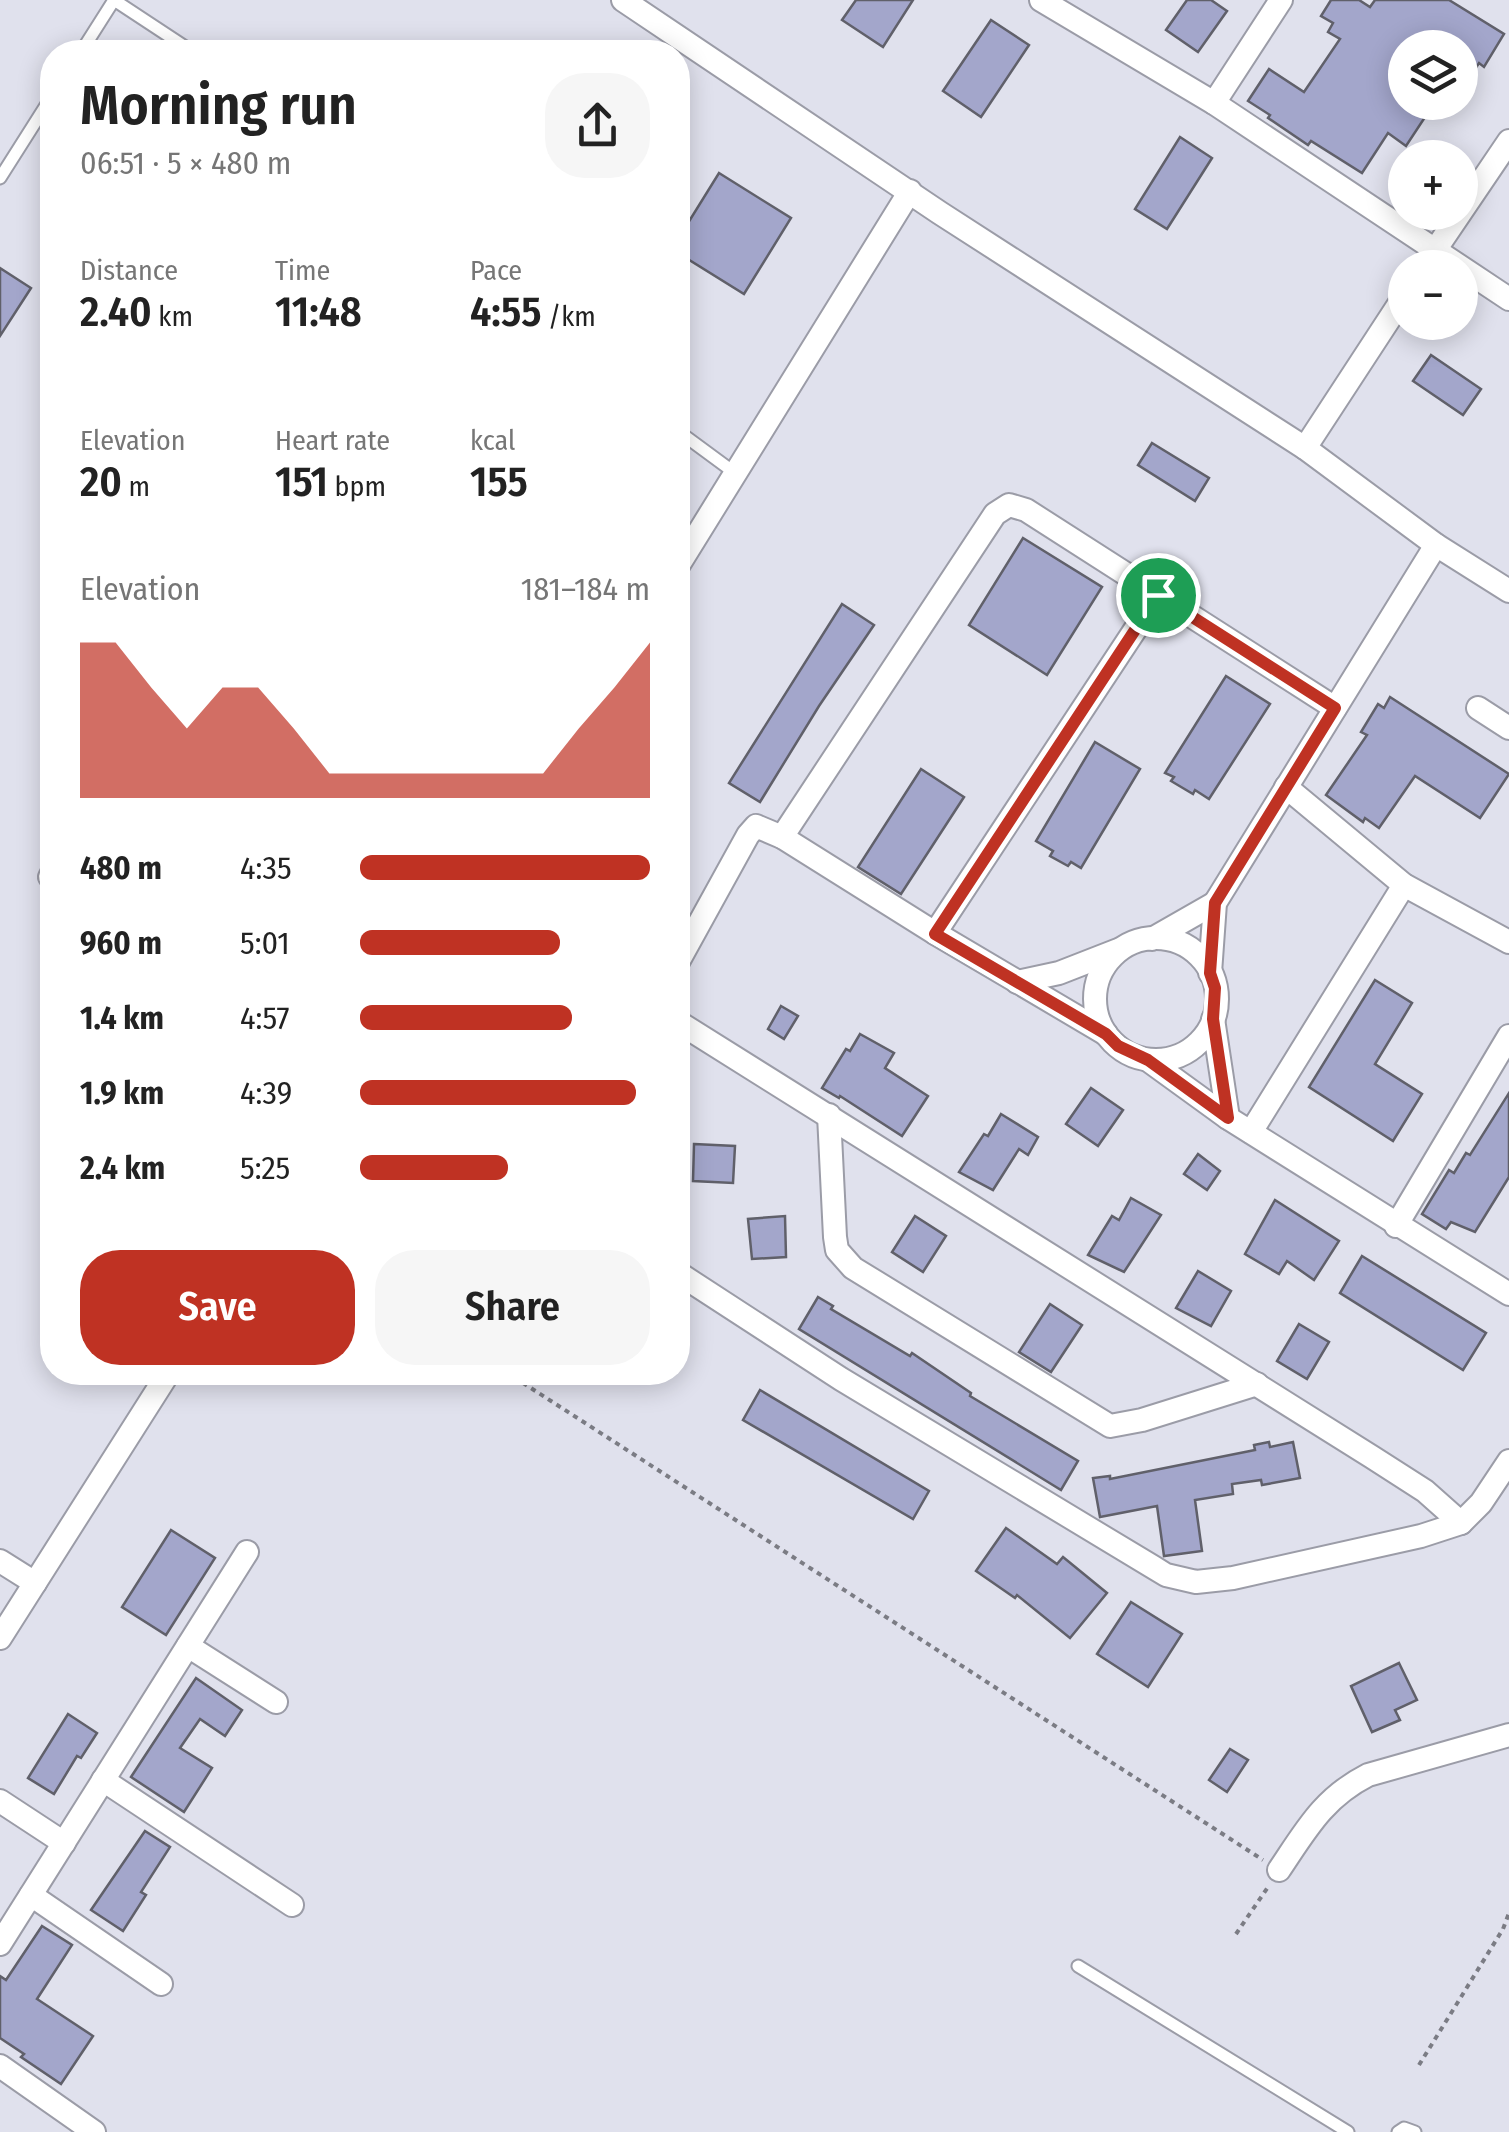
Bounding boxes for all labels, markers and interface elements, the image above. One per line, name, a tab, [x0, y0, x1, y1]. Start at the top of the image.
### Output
map controls	[1388, 30, 1478, 340]
button: layers	[1388, 30, 1478, 120]
text: Morning run	[80, 73, 357, 139]
button: share	[545, 73, 650, 178]
button: +	[1388, 140, 1478, 230]
text: 06:51 · 5 × 480 m	[80, 144, 291, 182]
button: −	[1388, 250, 1478, 340]
text: Distance	[80, 254, 178, 287]
text: Time	[275, 254, 330, 287]
text: Pace	[470, 254, 522, 287]
text: 2.40	[80, 287, 152, 337]
text: 11:48	[275, 287, 362, 337]
text: 4:55	[470, 287, 541, 337]
text: km	[152, 300, 193, 333]
text: /km	[541, 300, 596, 333]
text: Elevation	[80, 424, 185, 457]
text: Heart rate	[275, 424, 390, 457]
text: kcal	[470, 424, 515, 457]
text: 20	[80, 457, 122, 507]
text: 151	[275, 457, 328, 507]
text: 155	[470, 457, 528, 507]
text: m	[122, 470, 150, 503]
text: bpm	[328, 470, 386, 503]
pin	[1116, 553, 1201, 638]
icon: arrive	[1131, 568, 1186, 623]
text: Elevation	[80, 570, 200, 608]
text: 181–184 m	[521, 570, 650, 608]
text: 480 m	[80, 849, 162, 887]
text: 4:35	[240, 849, 292, 887]
text: 960 m	[80, 924, 162, 962]
text: 5:01	[240, 924, 290, 962]
text: 1.4 km	[80, 999, 164, 1037]
text: 4:57	[240, 999, 289, 1037]
text: 1.9 km	[80, 1074, 164, 1112]
text: 4:39	[240, 1074, 292, 1112]
text: 2.4 km	[80, 1149, 165, 1187]
text: 5:25	[240, 1149, 290, 1187]
button: Save	[80, 1250, 355, 1365]
button: Share	[375, 1250, 650, 1365]

